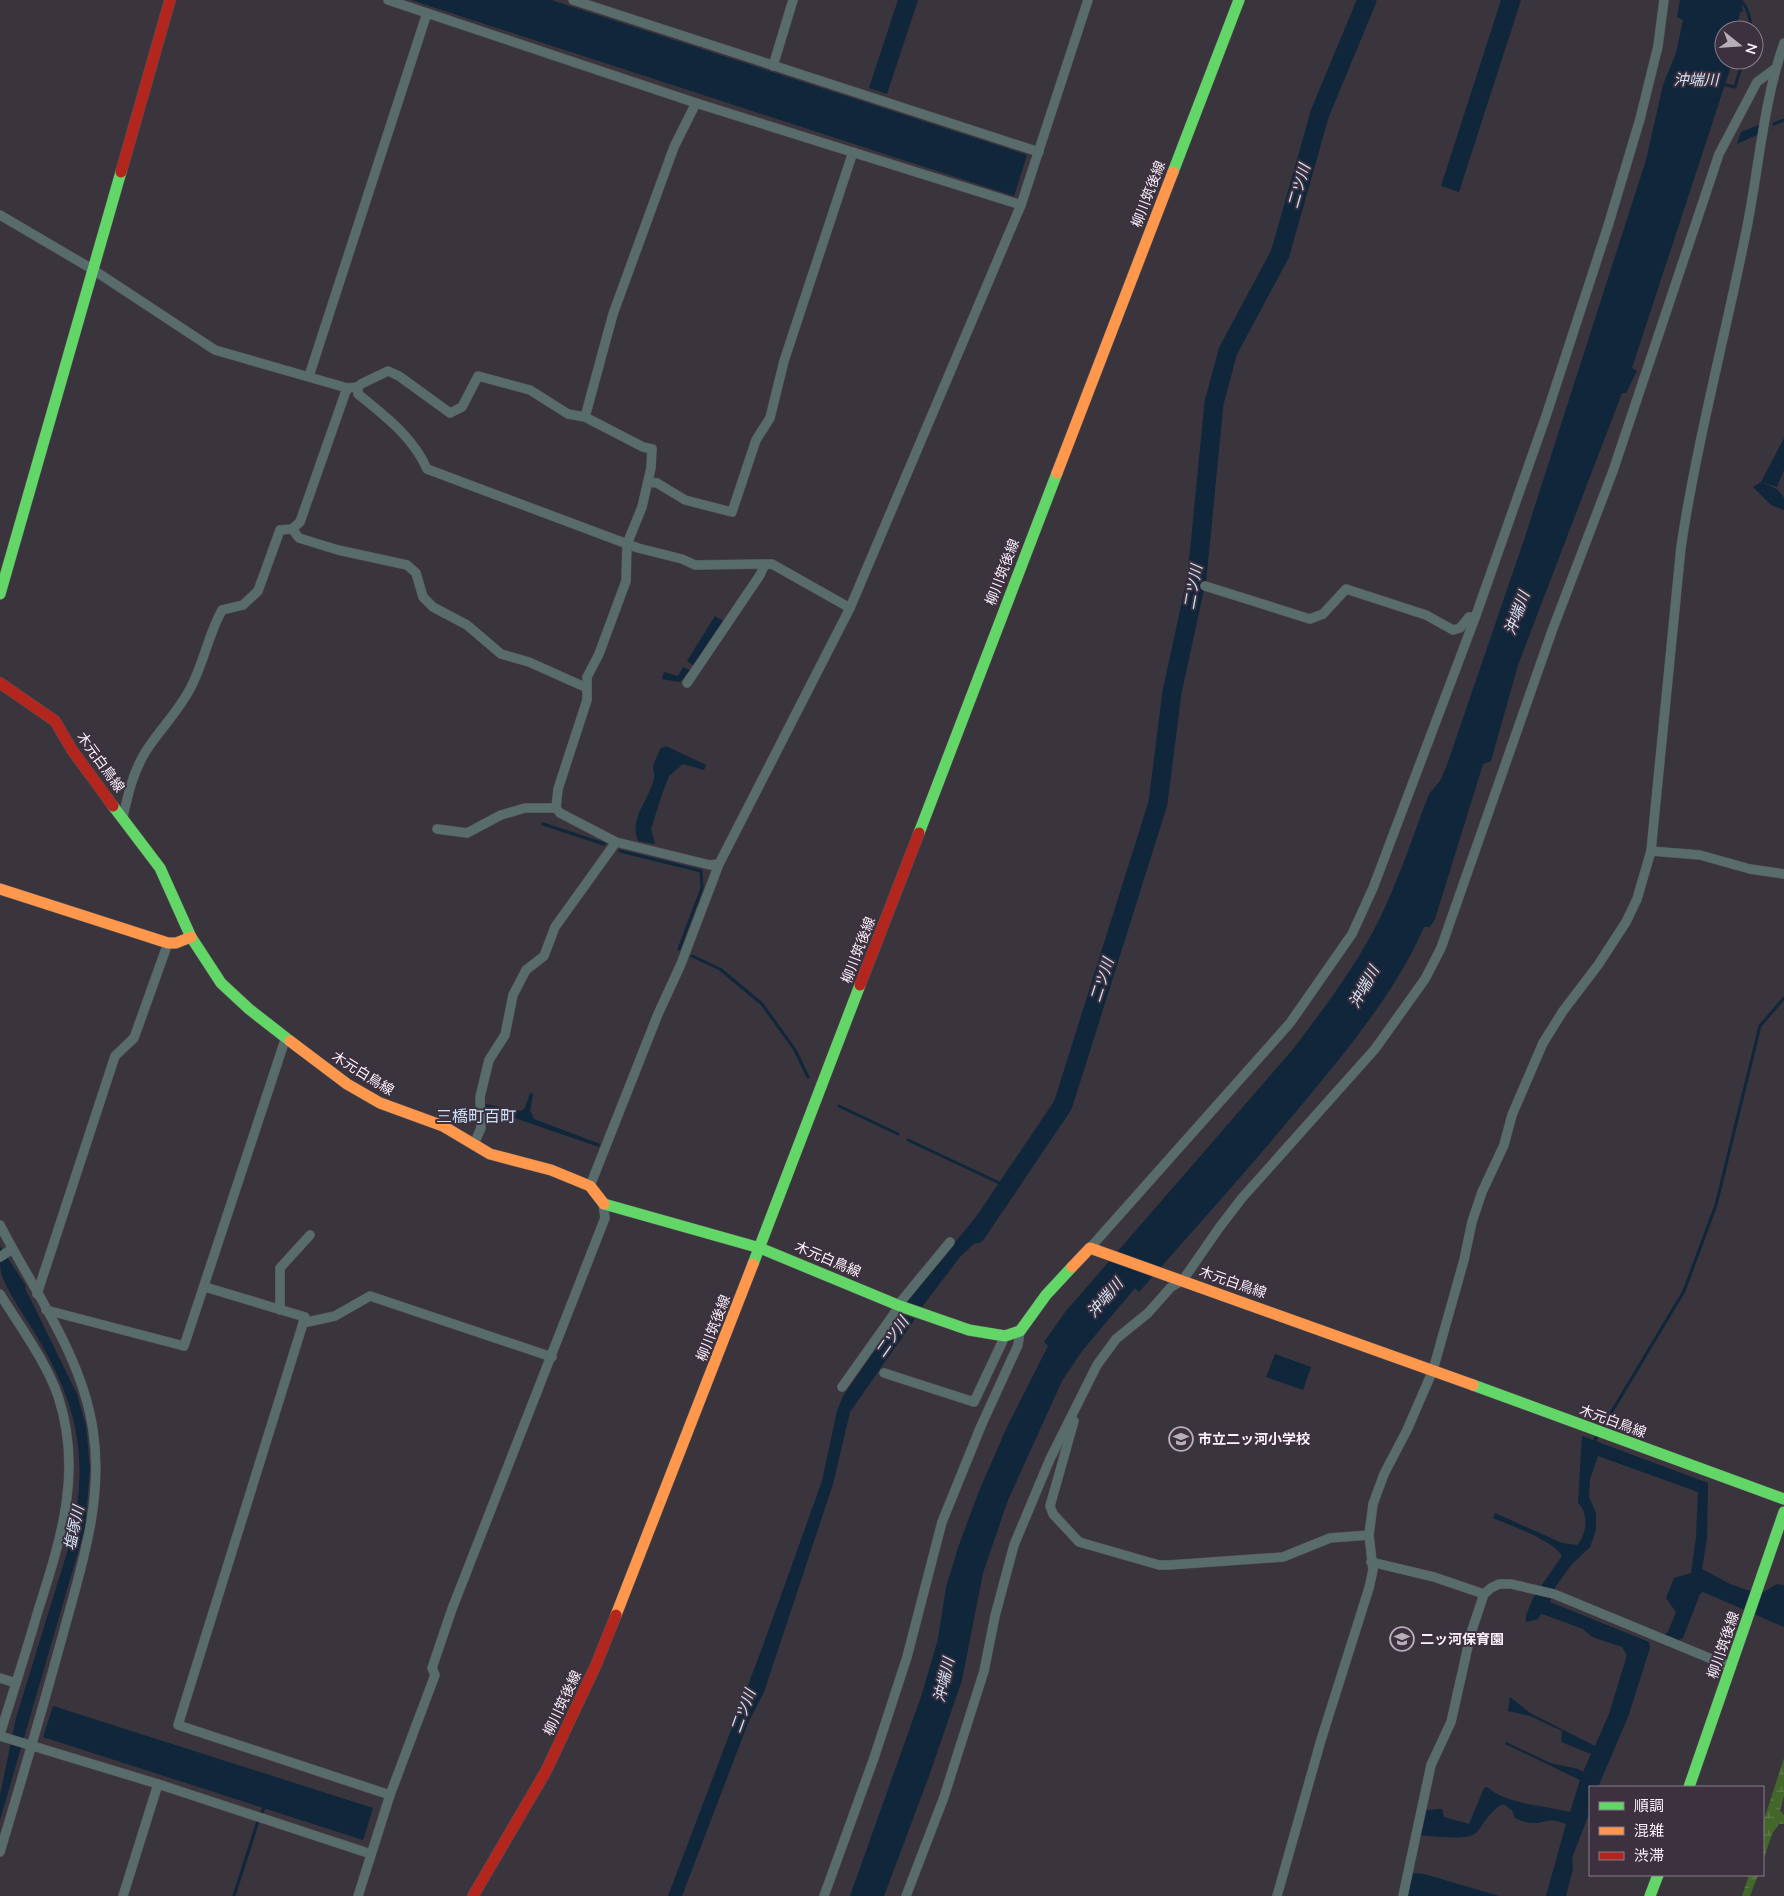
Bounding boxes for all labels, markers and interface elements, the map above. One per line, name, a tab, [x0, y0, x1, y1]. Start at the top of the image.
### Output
north arrow	[1714, 20, 1764, 70]
text: N	[1741, 41, 1762, 56]
water label: 沖端川	[1673, 70, 1720, 89]
street label: 柳川筑後線	[1127, 158, 1169, 230]
water label: 二ツ川	[1283, 160, 1314, 210]
street label: 柳川筑後線	[981, 536, 1023, 608]
water label: 二ツ川	[1179, 561, 1206, 611]
water label: 沖端川	[1500, 587, 1534, 637]
street label: 木元白鳥線	[73, 728, 129, 796]
street label: 柳川筑後線	[837, 914, 879, 986]
water label: 二ツ川	[1086, 954, 1118, 1004]
water label: 沖端川	[1344, 961, 1384, 1011]
street label: 木元白鳥線	[329, 1047, 397, 1099]
district label: 三橋町百町	[436, 1106, 516, 1126]
street label: 木元白鳥線	[792, 1237, 864, 1281]
street label: 木元白鳥線	[1197, 1262, 1269, 1302]
water label: 沖端川	[1083, 1273, 1128, 1321]
street label: 柳川筑後線	[692, 1292, 734, 1364]
water label: 二ツ川	[871, 1311, 913, 1361]
street label: 木元白鳥線	[1577, 1401, 1649, 1441]
school or university icon: 市立二ッ河小学校	[1168, 1426, 1194, 1452]
place label: 市立二ッ河小学校	[1198, 1430, 1310, 1448]
water label: 塩塚川	[60, 1502, 88, 1552]
street label: 柳川筑後線	[1703, 1609, 1743, 1681]
school or university icon: 二ッ河保育園	[1389, 1626, 1415, 1652]
place label: 二ッ河保育園	[1420, 1630, 1504, 1648]
water label: 沖端川	[929, 1654, 958, 1704]
street label: 柳川筑後線	[539, 1667, 585, 1739]
water label: 二ツ川	[726, 1685, 760, 1735]
legend	[1589, 1786, 1764, 1876]
text: 順調	[1634, 1796, 1664, 1815]
text: 混雑	[1634, 1821, 1664, 1840]
text: 渋滞	[1634, 1846, 1664, 1865]

